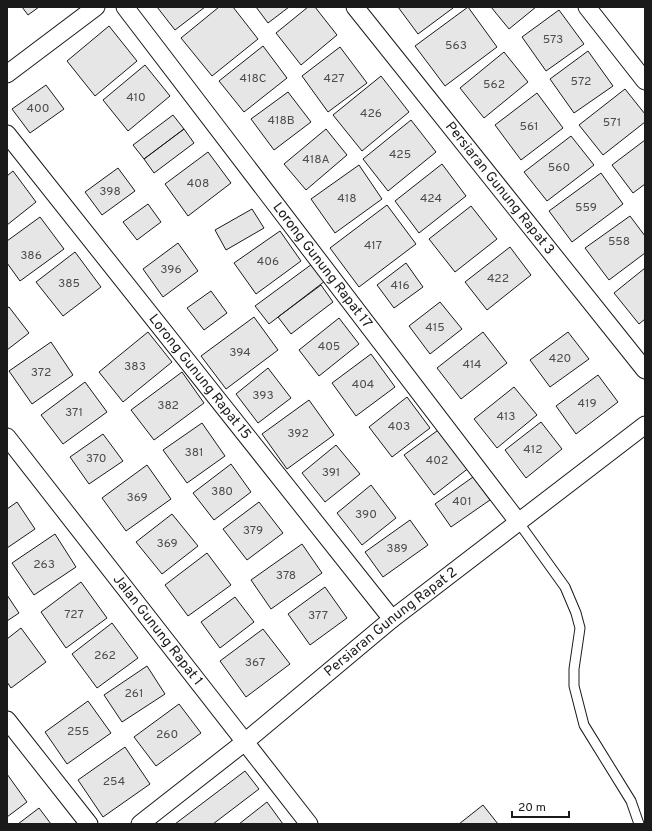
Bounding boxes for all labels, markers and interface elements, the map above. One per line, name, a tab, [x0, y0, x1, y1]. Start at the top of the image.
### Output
house number: 573	[543, 32, 563, 48]
house number: 563	[445, 38, 467, 54]
house number: 418C	[240, 71, 267, 87]
house number: 427	[324, 71, 344, 87]
house number: 572	[571, 74, 591, 90]
house number: 562	[483, 77, 505, 93]
house number: 410	[126, 90, 146, 106]
house number: 400	[27, 101, 49, 117]
house number: 426	[360, 106, 382, 122]
house number: 418B	[267, 113, 295, 129]
house number: 571	[603, 115, 621, 131]
street label: Persiaran Gunung Rapat 3	[442, 118, 558, 258]
house number: 561	[519, 119, 539, 135]
house number: 425	[389, 147, 411, 163]
house number: 418A	[302, 152, 330, 168]
house number: 560	[548, 160, 570, 176]
house number: 408	[187, 176, 209, 192]
house number: 398	[99, 184, 121, 200]
house number: 418	[337, 191, 357, 207]
house number: 424	[420, 191, 442, 207]
street label: Lorong Gunung Rapat 17	[269, 199, 376, 331]
house number: 559	[575, 200, 597, 216]
house number: 558	[608, 234, 630, 250]
house number: 417	[364, 238, 382, 254]
house number: 386	[20, 248, 42, 264]
house number: 406	[257, 254, 279, 270]
house number: 396	[160, 262, 182, 278]
house number: 422	[487, 271, 509, 287]
house number: 385	[58, 276, 80, 292]
house number: 416	[390, 278, 410, 294]
street label: Lorong Gunung Rapat 15	[145, 311, 255, 443]
house number: 415	[425, 320, 445, 336]
house number: 405	[318, 339, 340, 355]
house number: 394	[229, 345, 251, 361]
house number: 420	[549, 351, 571, 367]
house number: 414	[462, 357, 482, 373]
house number: 383	[124, 359, 146, 375]
house number: 372	[31, 365, 51, 381]
house number: 404	[352, 377, 374, 393]
house number: 393	[252, 388, 274, 404]
house number: 419	[577, 396, 597, 412]
house number: 382	[157, 398, 179, 414]
house number: 371	[65, 405, 83, 421]
house number: 413	[496, 409, 516, 425]
house number: 403	[388, 419, 410, 435]
house number: 392	[287, 426, 309, 442]
house number: 412	[523, 442, 543, 458]
house number: 381	[184, 445, 204, 461]
house number: 370	[86, 451, 106, 467]
house number: 402	[426, 453, 448, 469]
house number: 391	[322, 465, 340, 481]
house number: 380	[211, 484, 233, 500]
house number: 369	[126, 490, 148, 506]
house number: 401	[452, 494, 472, 510]
house number: 390	[355, 507, 377, 523]
house number: 379	[243, 523, 263, 539]
house number: 369	[156, 536, 178, 552]
house number: 389	[386, 541, 408, 557]
house number: 263	[33, 557, 55, 573]
street label: Persiaran Gunung Rapat 2	[321, 564, 461, 680]
house number: 378	[276, 568, 296, 584]
street label: Jalan Gunung Rapat 1	[109, 571, 206, 689]
house number: 727	[64, 607, 84, 623]
house number: 377	[308, 608, 328, 624]
house number: 262	[94, 648, 116, 664]
house number: 367	[245, 655, 265, 671]
house number: 261	[125, 686, 143, 702]
house number: 255	[67, 724, 89, 740]
house number: 260	[156, 727, 178, 743]
house number: 254	[103, 774, 125, 790]
scale bar	[512, 793, 569, 819]
text: 20 m	[518, 800, 546, 816]

